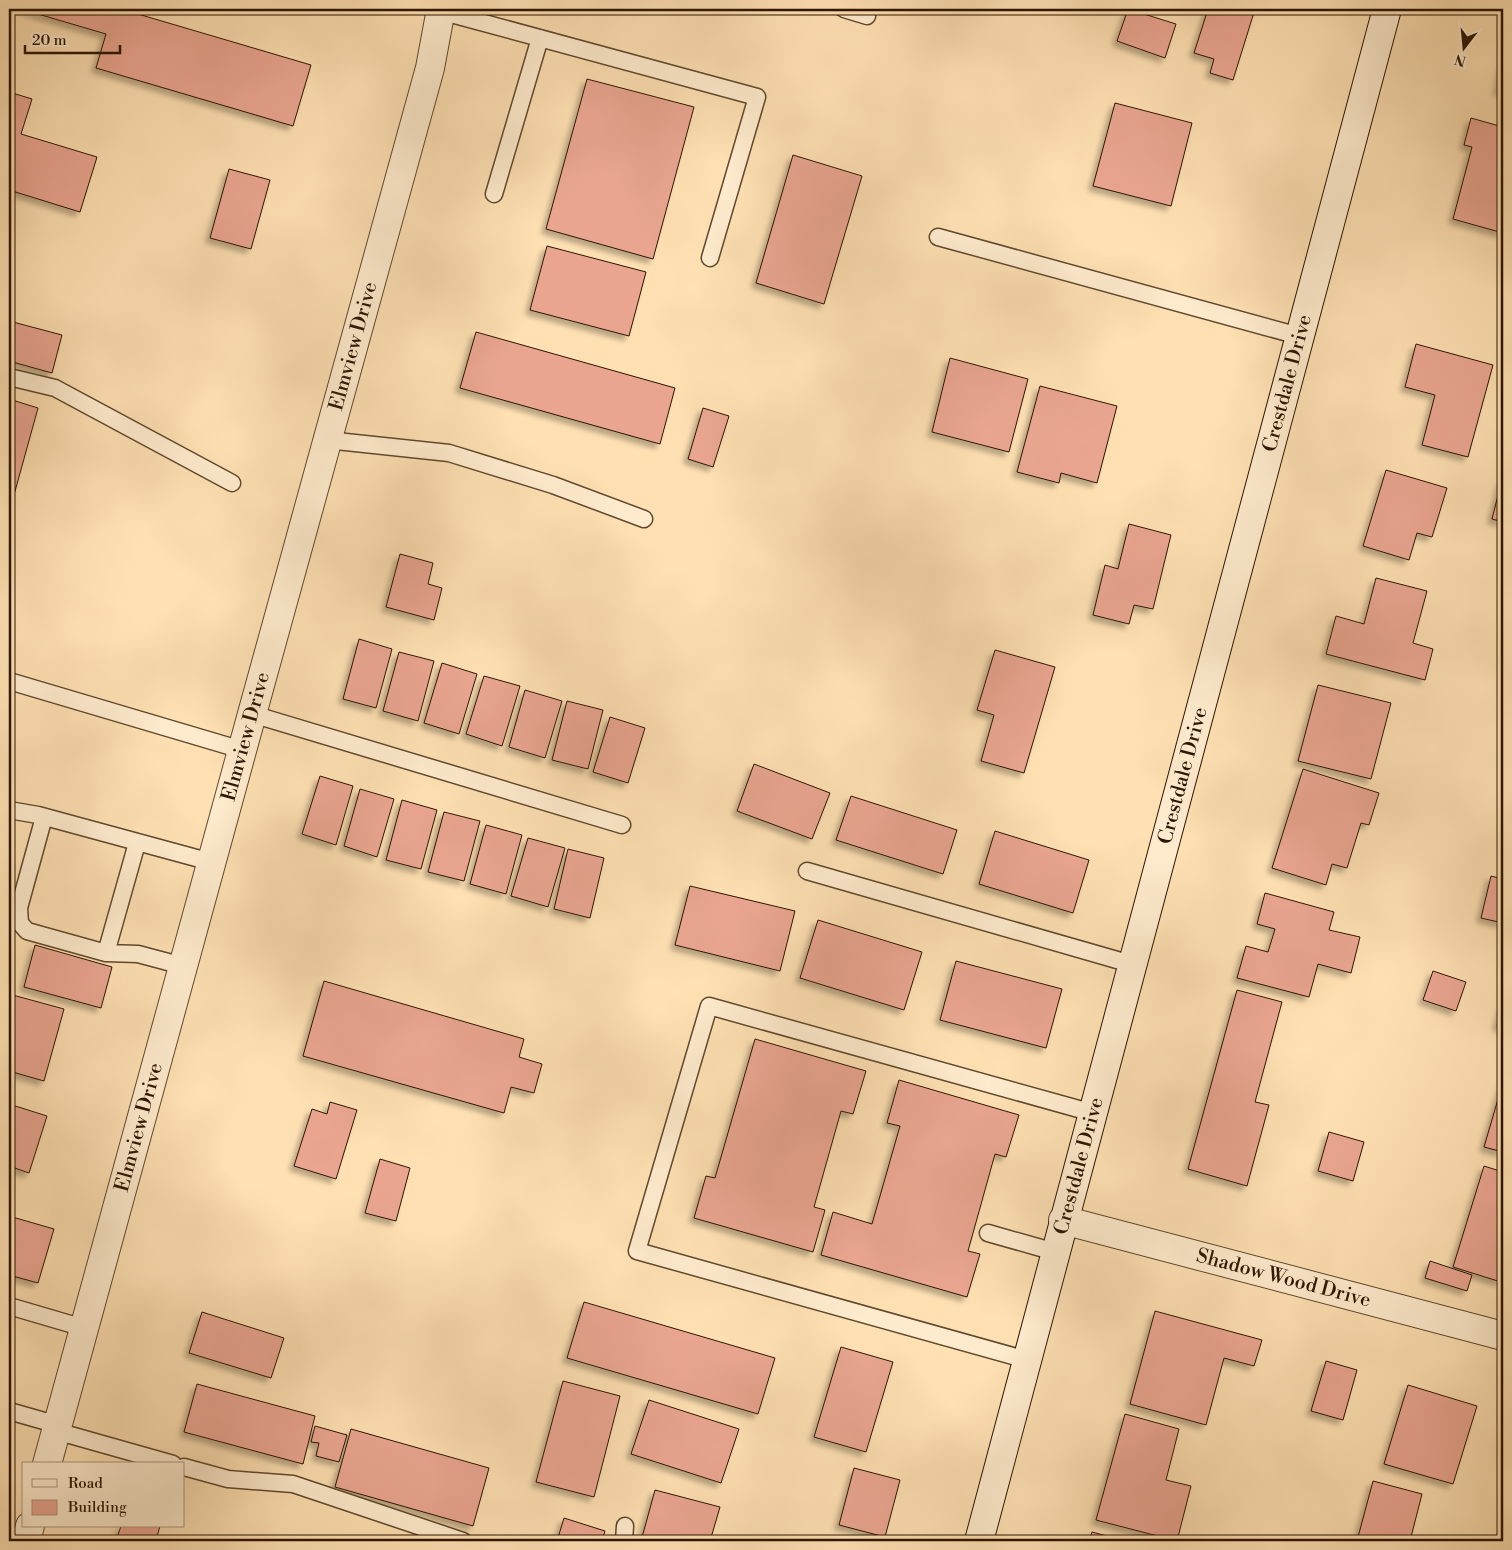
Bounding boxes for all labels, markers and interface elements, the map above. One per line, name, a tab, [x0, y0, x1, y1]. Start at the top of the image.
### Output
scale bar	[25, 22, 120, 54]
north arrow	[1440, 22, 1490, 72]
text: 20 m	[32, 31, 67, 50]
text: N	[1453, 49, 1468, 70]
street label: Elmview Drive	[324, 279, 383, 413]
street label: Crestdale Drive	[1257, 312, 1318, 455]
street label: Elmview Drive	[216, 669, 275, 804]
street label: Crestdale Drive	[1153, 704, 1213, 847]
street label: Elmview Drive	[109, 1060, 169, 1195]
street label: Crestdale Drive	[1049, 1095, 1109, 1237]
street label: Shadow Wood Drive	[1194, 1243, 1373, 1313]
legend	[22, 1462, 185, 1528]
text: Road	[68, 1474, 103, 1493]
text: Building	[67, 1498, 127, 1517]

